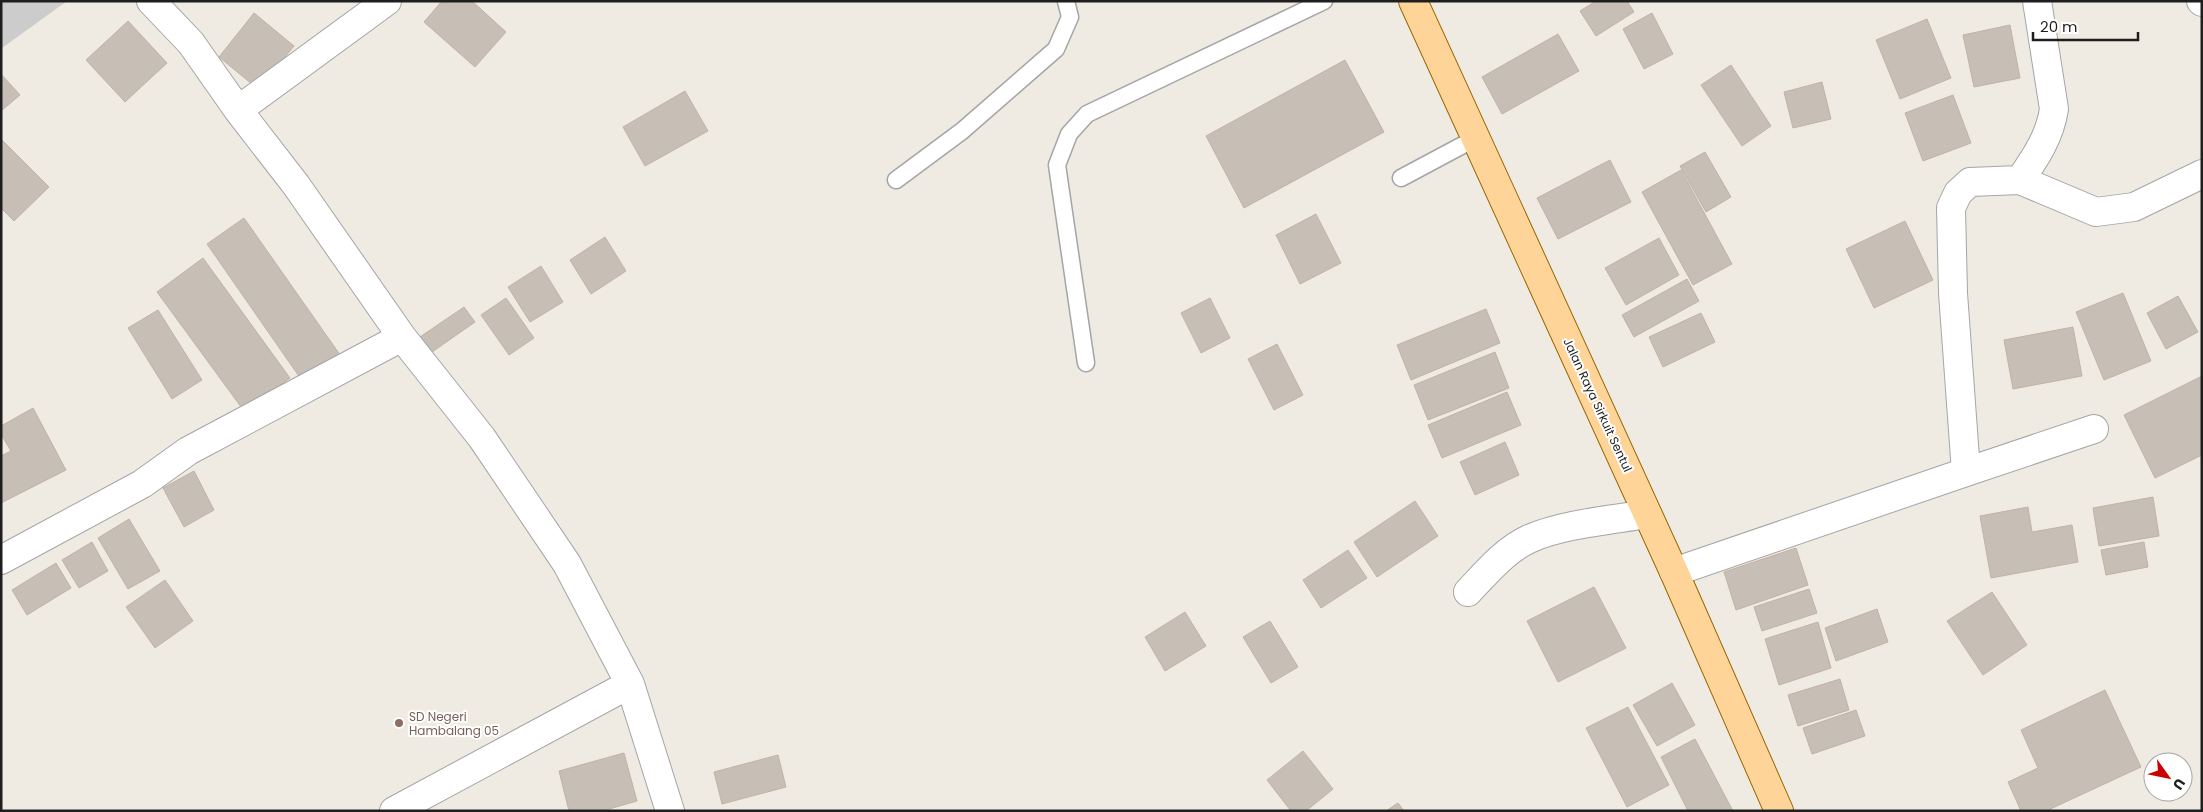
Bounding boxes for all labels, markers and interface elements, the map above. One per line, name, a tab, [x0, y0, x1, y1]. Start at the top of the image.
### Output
scale bar	[2033, 10, 2138, 42]
text: 20 m	[2040, 16, 2078, 37]
street label: Jalan Raya Sirkuit Sentul	[1559, 335, 1637, 475]
place label: SD Negeri Hambalang 05	[409, 708, 499, 739]
marker: SD Negeri Hambalang 05	[393, 717, 405, 729]
north arrow	[2143, 752, 2193, 802]
text: U	[2168, 774, 2190, 794]

